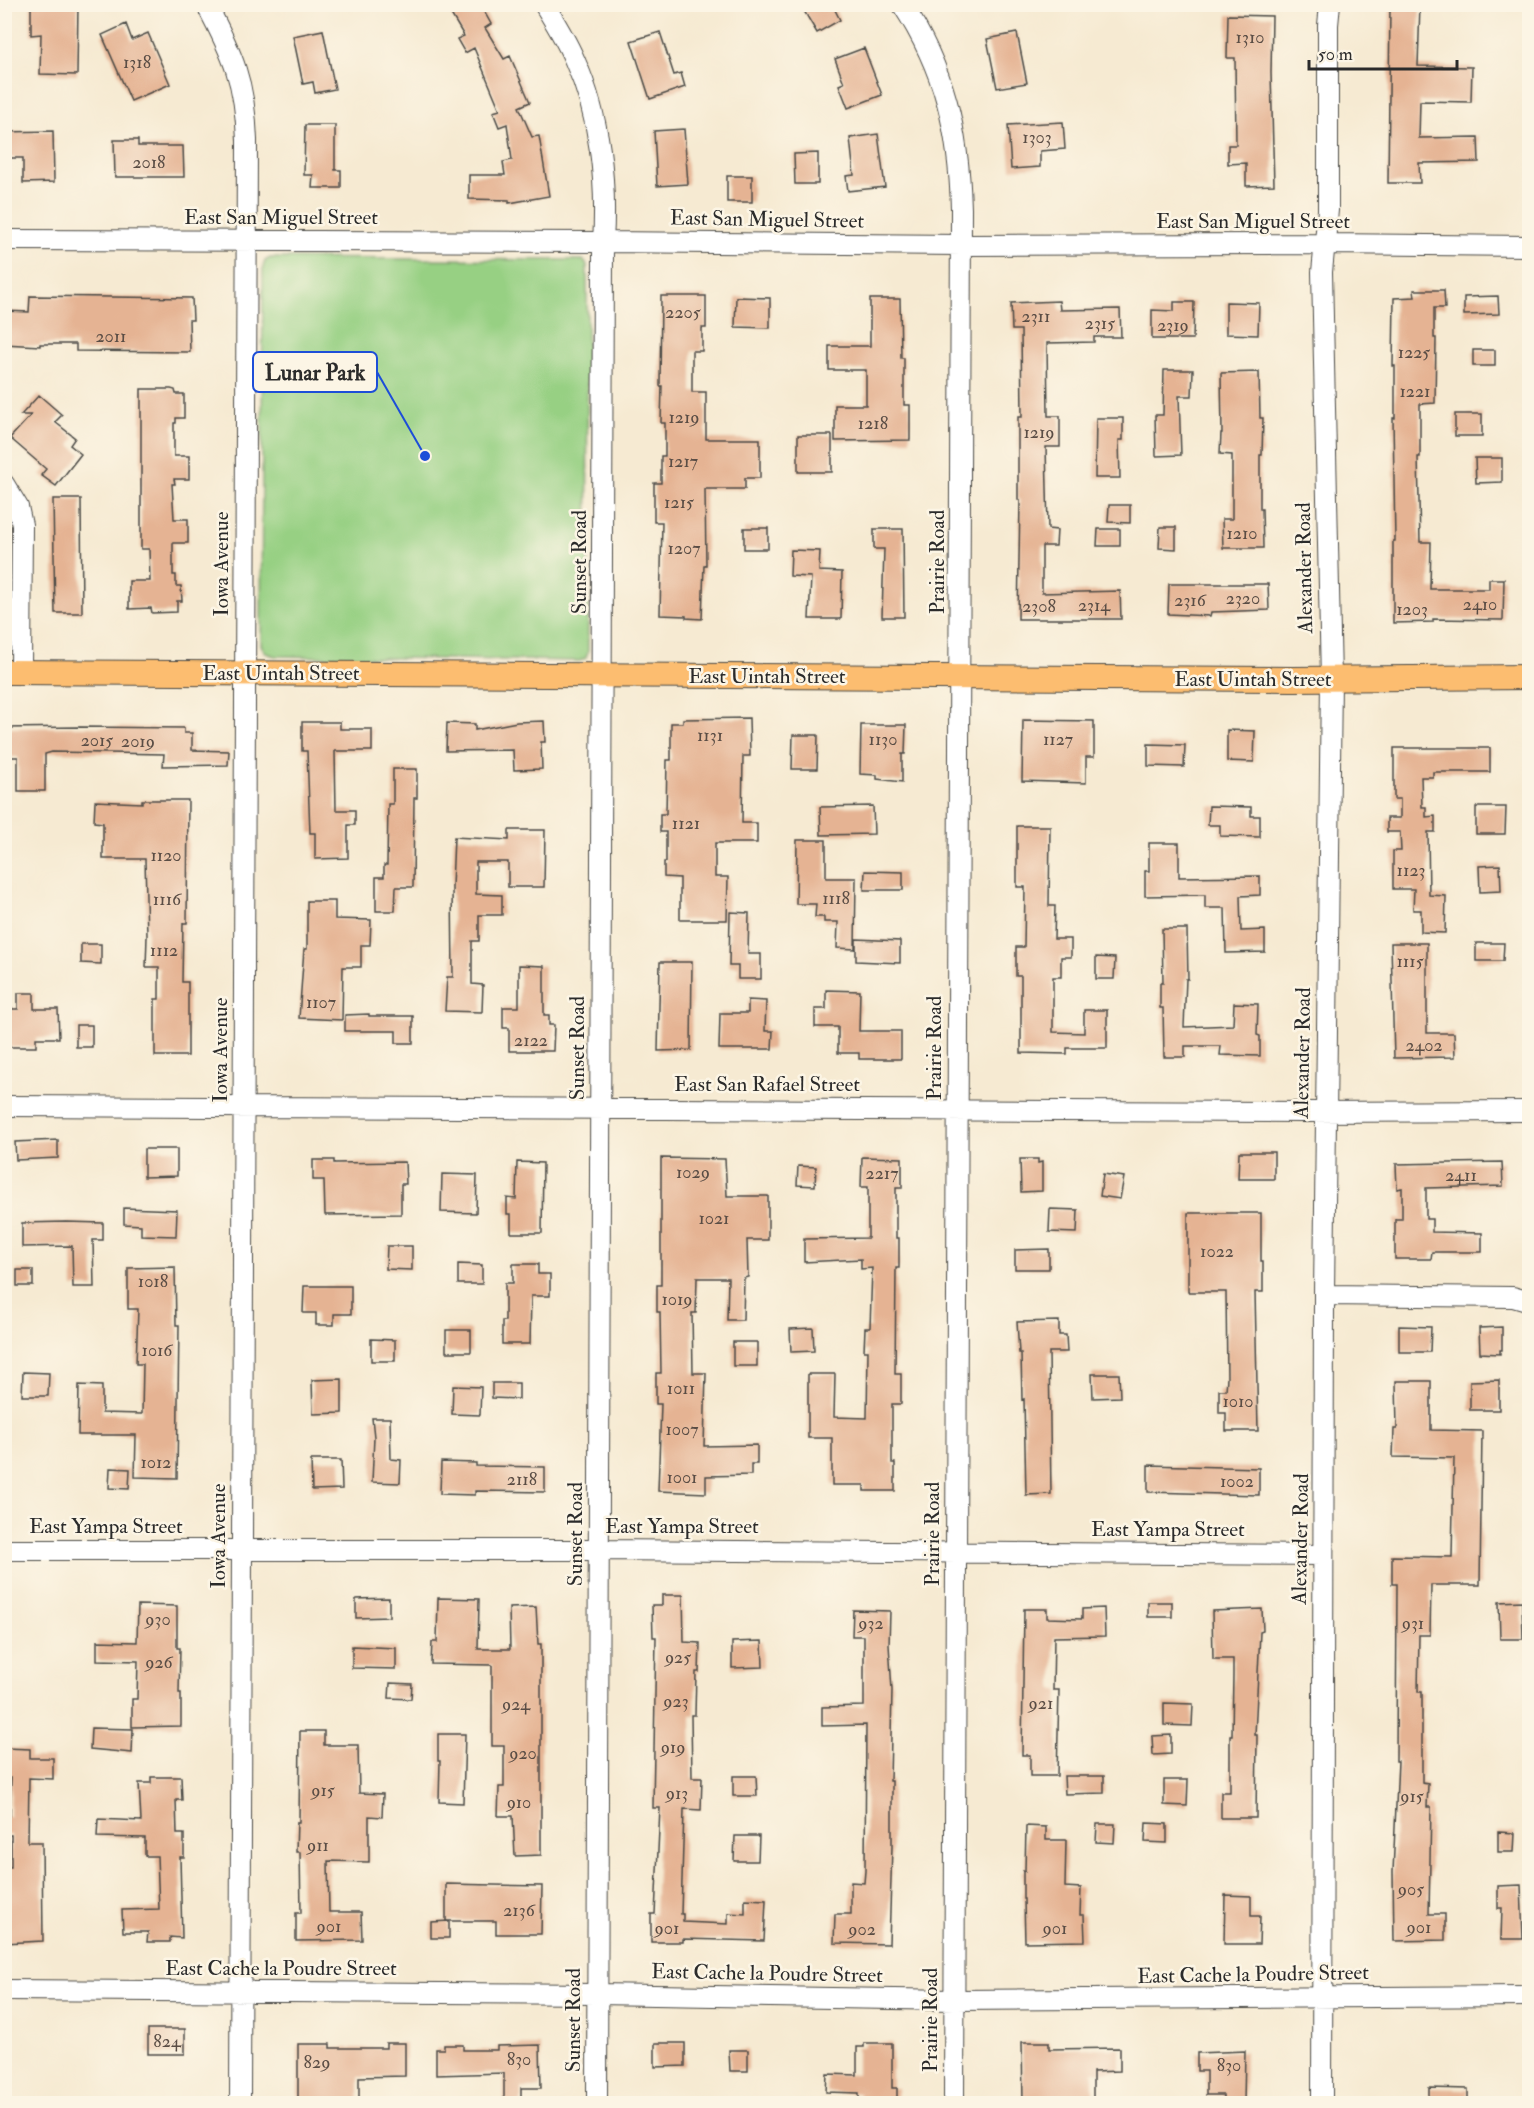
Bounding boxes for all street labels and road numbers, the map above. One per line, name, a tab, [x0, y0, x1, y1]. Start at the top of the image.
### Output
street label: East San Miguel Street	[184, 204, 378, 231]
street label: East San Miguel Street	[670, 204, 865, 235]
street label: East San Miguel Street	[1156, 208, 1350, 235]
street label: Alexander Road	[1290, 501, 1319, 635]
street label: Sunset Road	[566, 509, 593, 614]
street label: Prairie Road	[924, 509, 951, 614]
street label: Iowa Avenue	[208, 511, 235, 616]
street label: East Uintah Street	[202, 660, 360, 687]
street label: East Uintah Street	[688, 663, 846, 690]
street label: East Uintah Street	[1174, 666, 1332, 693]
street label: Alexander Road	[1288, 986, 1317, 1120]
street label: Sunset Road	[564, 995, 591, 1100]
street label: Prairie Road	[921, 995, 948, 1100]
street label: Iowa Avenue	[207, 997, 234, 1102]
street label: East San Rafael Street	[674, 1071, 860, 1098]
street label: Alexander Road	[1286, 1472, 1315, 1606]
street label: Sunset Road	[562, 1481, 589, 1586]
street label: Prairie Road	[919, 1481, 946, 1586]
street label: Iowa Avenue	[205, 1483, 232, 1588]
street label: East Yampa Street	[29, 1513, 183, 1540]
street label: East Yampa Street	[605, 1513, 759, 1540]
street label: East Yampa Street	[1091, 1516, 1245, 1543]
street label: East Cache la Poudre Street	[165, 1955, 397, 1982]
street label: East Cache la Poudre Street	[651, 1958, 883, 1989]
street label: East Cache la Poudre Street	[1137, 1959, 1369, 1990]
street label: Sunset Road	[560, 1967, 587, 2072]
street label: Prairie Road	[917, 1967, 944, 2072]

